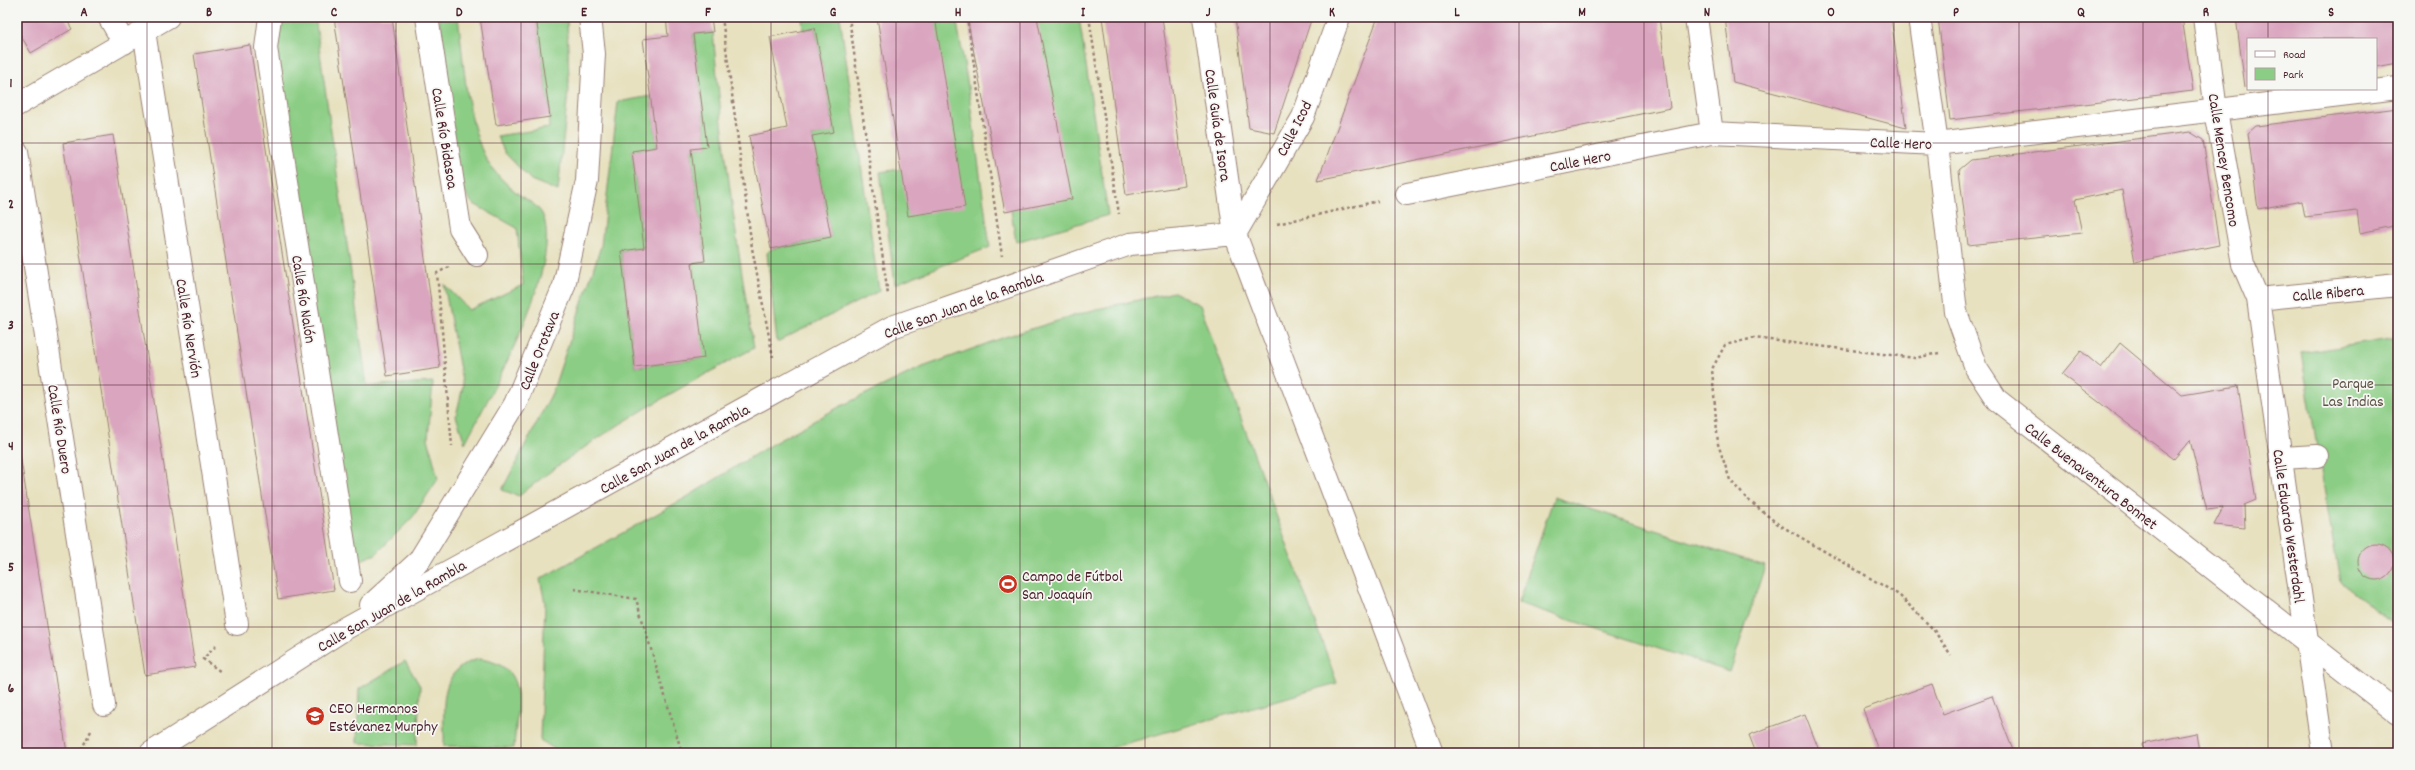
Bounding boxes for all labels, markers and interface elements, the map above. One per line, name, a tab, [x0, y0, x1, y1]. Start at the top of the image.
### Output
text: A	[80, 4, 88, 23]
text: B	[206, 4, 212, 23]
text: C	[331, 4, 338, 23]
text: D	[456, 4, 463, 23]
text: E	[581, 4, 588, 23]
text: F	[705, 4, 711, 23]
text: G	[830, 4, 837, 23]
text: H	[955, 4, 962, 23]
text: I	[1081, 4, 1086, 23]
text: J	[1206, 4, 1211, 23]
text: K	[1329, 4, 1335, 23]
text: L	[1454, 4, 1460, 23]
text: M	[1578, 4, 1586, 23]
text: N	[1704, 4, 1710, 23]
text: O	[1827, 4, 1835, 23]
text: P	[1953, 4, 1959, 23]
text: Q	[2077, 4, 2085, 23]
text: R	[2203, 4, 2209, 23]
text: S	[2328, 4, 2334, 23]
legend	[2247, 38, 2377, 90]
text: Road	[2283, 47, 2305, 64]
text: Park	[2283, 67, 2304, 84]
street label: Calle Guía de Isora	[1197, 68, 1236, 184]
text: 1	[10, 75, 13, 94]
street label: Calle Río Bidasoa	[424, 86, 463, 191]
street label: Calle Mencey Bencomo	[2201, 92, 2244, 229]
street label: Calle Icod	[1271, 97, 1319, 161]
street label: Calle Hero	[1870, 132, 1932, 157]
street label: Calle Hero	[1548, 145, 1613, 180]
text: 2	[8, 196, 14, 215]
street label: Calle Río Nalón	[284, 254, 321, 345]
street label: Calle San Juan de la Rambla	[881, 267, 1047, 346]
street label: Calle Río Nervión	[168, 277, 207, 380]
street label: Calle Ribera	[2291, 280, 2366, 309]
street label: Calle Orotava	[514, 307, 567, 394]
text: 3	[8, 317, 14, 336]
park label: Parque Las Indias	[2322, 373, 2384, 414]
street label: Calle Río Duero	[40, 383, 77, 476]
street label: Calle San Juan de la Rambla	[596, 399, 755, 501]
street label: Calle Buenaventura Bonnet	[2019, 418, 2162, 536]
text: 4	[8, 438, 14, 457]
street label: Calle Eduardo Westerdahl	[2265, 448, 2310, 605]
street label: Calle San Juan de la Rambla	[314, 555, 471, 659]
text: 5	[8, 559, 14, 578]
place label: Campo de Fútbol San Joaquín	[1022, 566, 1123, 607]
sports icon: Campo de Fútbol San Joaquín	[997, 573, 1019, 595]
text: 6	[8, 680, 15, 699]
place label: CEO Hermanos Estévanez Murphy	[329, 698, 438, 739]
school or university icon: CEO Hermanos Estévanez Murphy	[304, 705, 326, 727]

